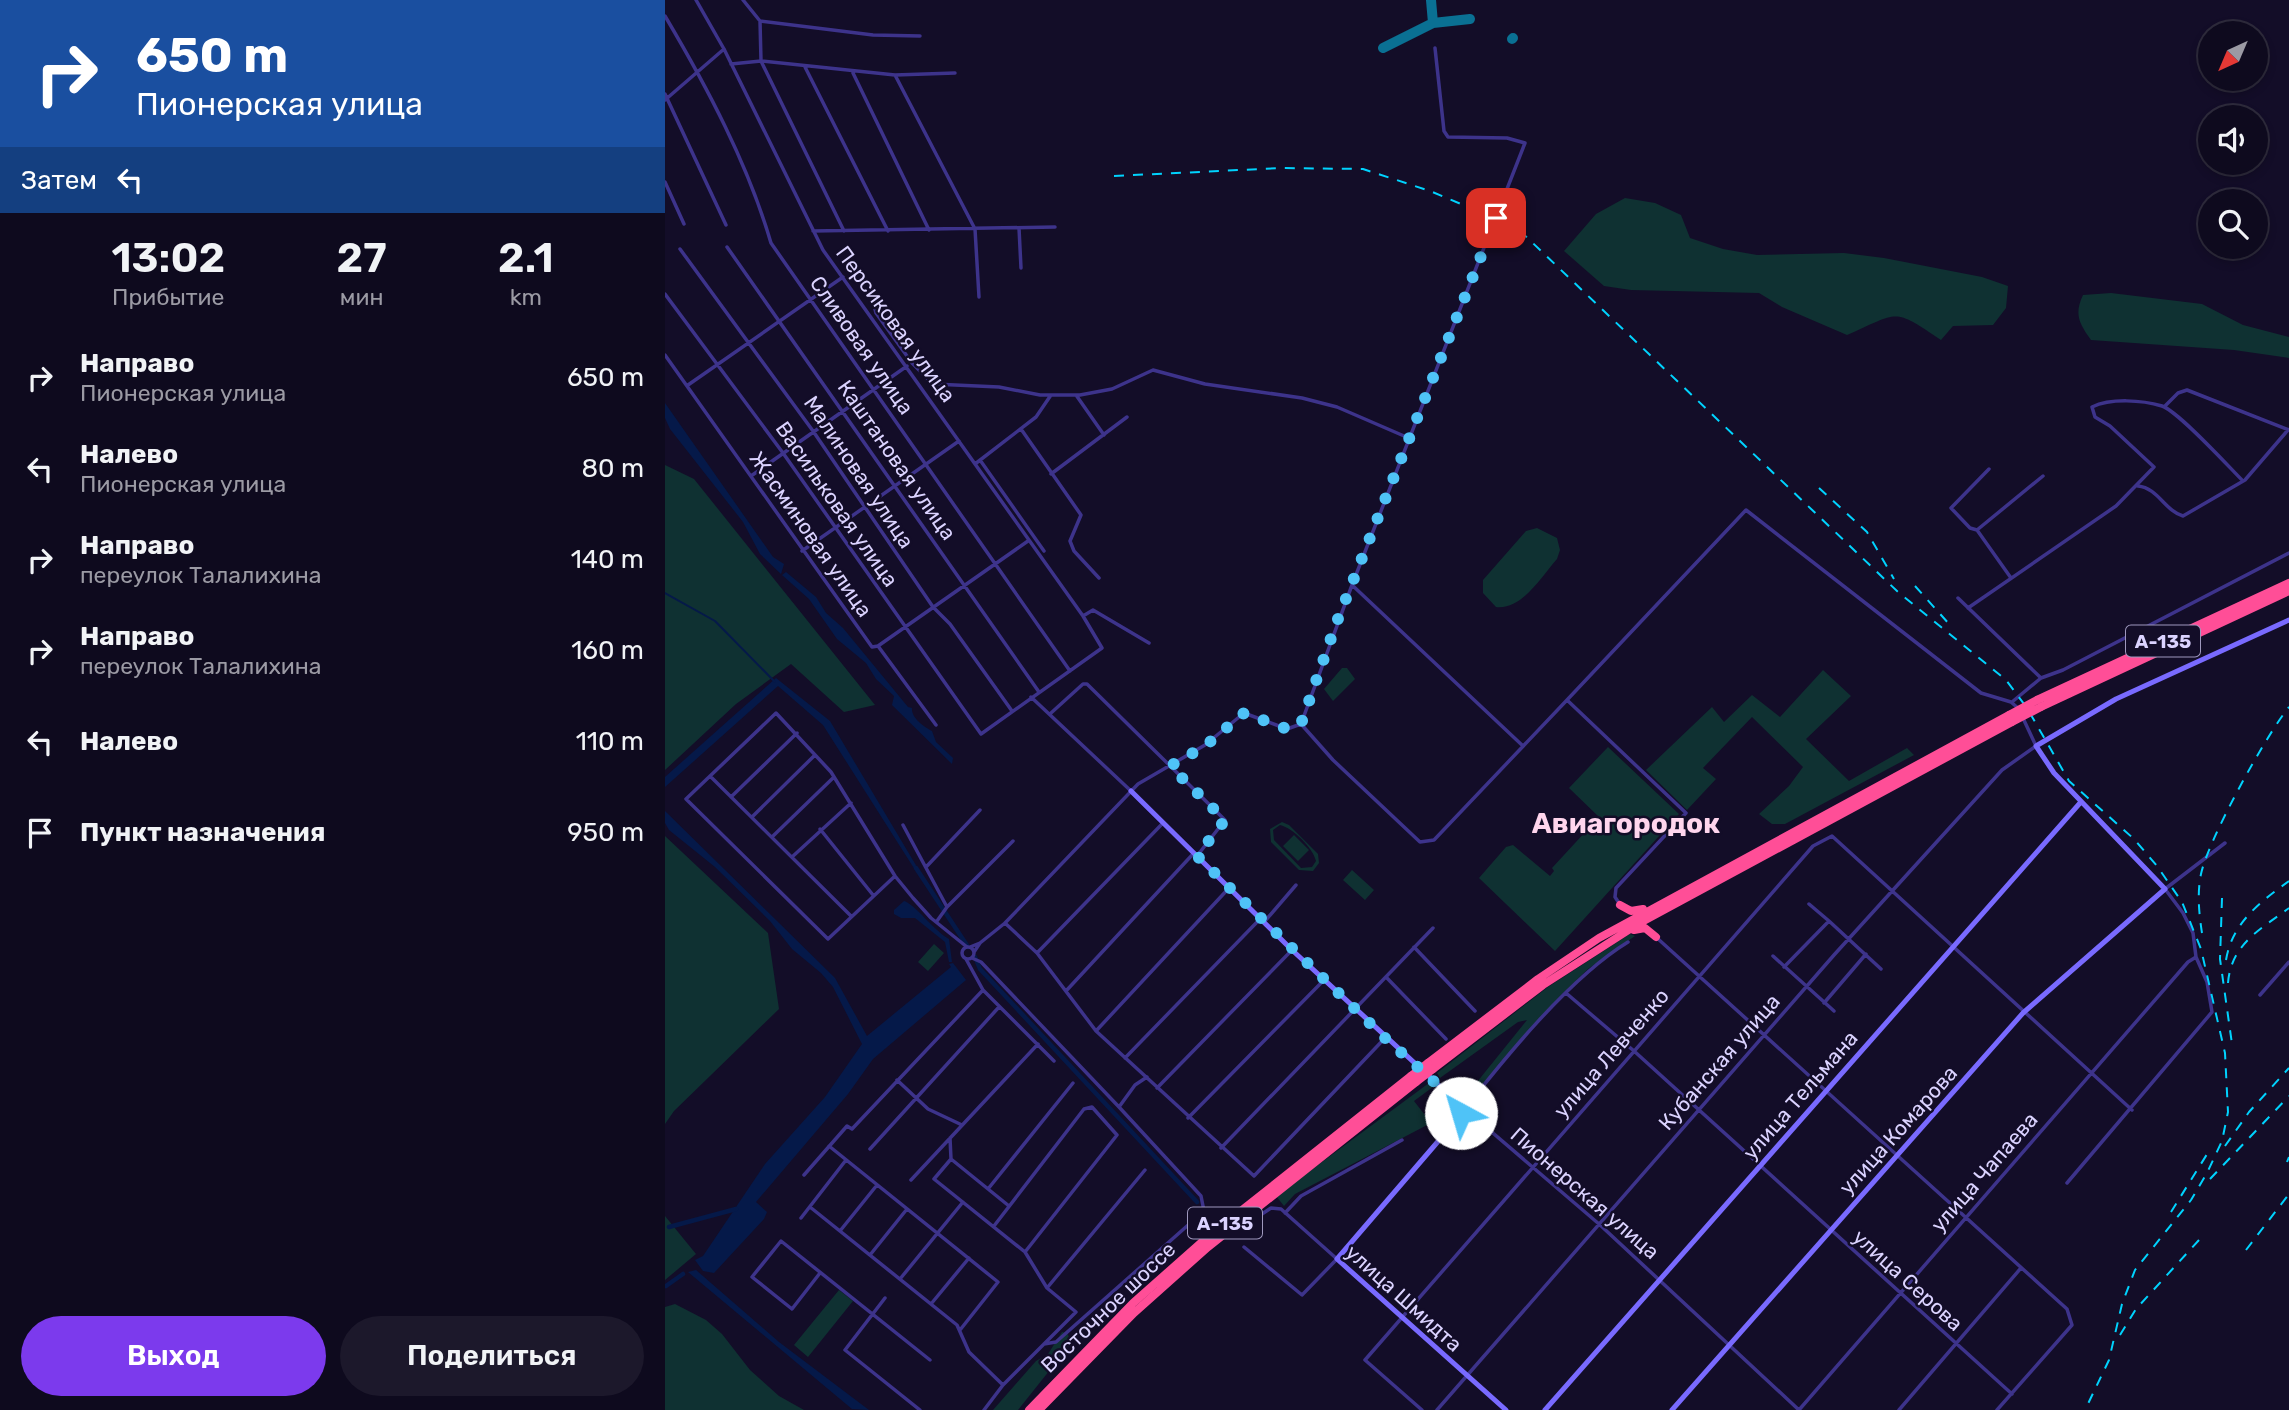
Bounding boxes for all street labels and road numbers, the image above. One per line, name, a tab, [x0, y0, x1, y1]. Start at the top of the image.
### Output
street label: Персиковая улица	[831, 241, 961, 407]
street label: Сливовая улица	[805, 271, 919, 419]
street label: Каштановая улица	[833, 375, 961, 545]
street label: Малиновая улица	[799, 391, 919, 553]
street label: Васильковая улица	[771, 417, 903, 591]
street label: Жасминовая улица	[744, 446, 878, 622]
road number: А-135	[2126, 626, 2200, 656]
street label: улица Левченко	[1548, 983, 1674, 1123]
street label: Кубанская улица	[1653, 989, 1785, 1135]
street label: улица Тельмана	[1737, 1026, 1863, 1164]
street label: улица Комарова	[1834, 1061, 1962, 1199]
street label: улица Чапаева	[1925, 1107, 2043, 1237]
street label: Пионерская улица	[1506, 1122, 1664, 1264]
road number: А-135	[1188, 1208, 1262, 1238]
street label: улица Серова	[1848, 1224, 1968, 1336]
street label: Восточное шоссе	[1036, 1236, 1180, 1378]
street label: улица Шмидта	[1341, 1239, 1467, 1357]

